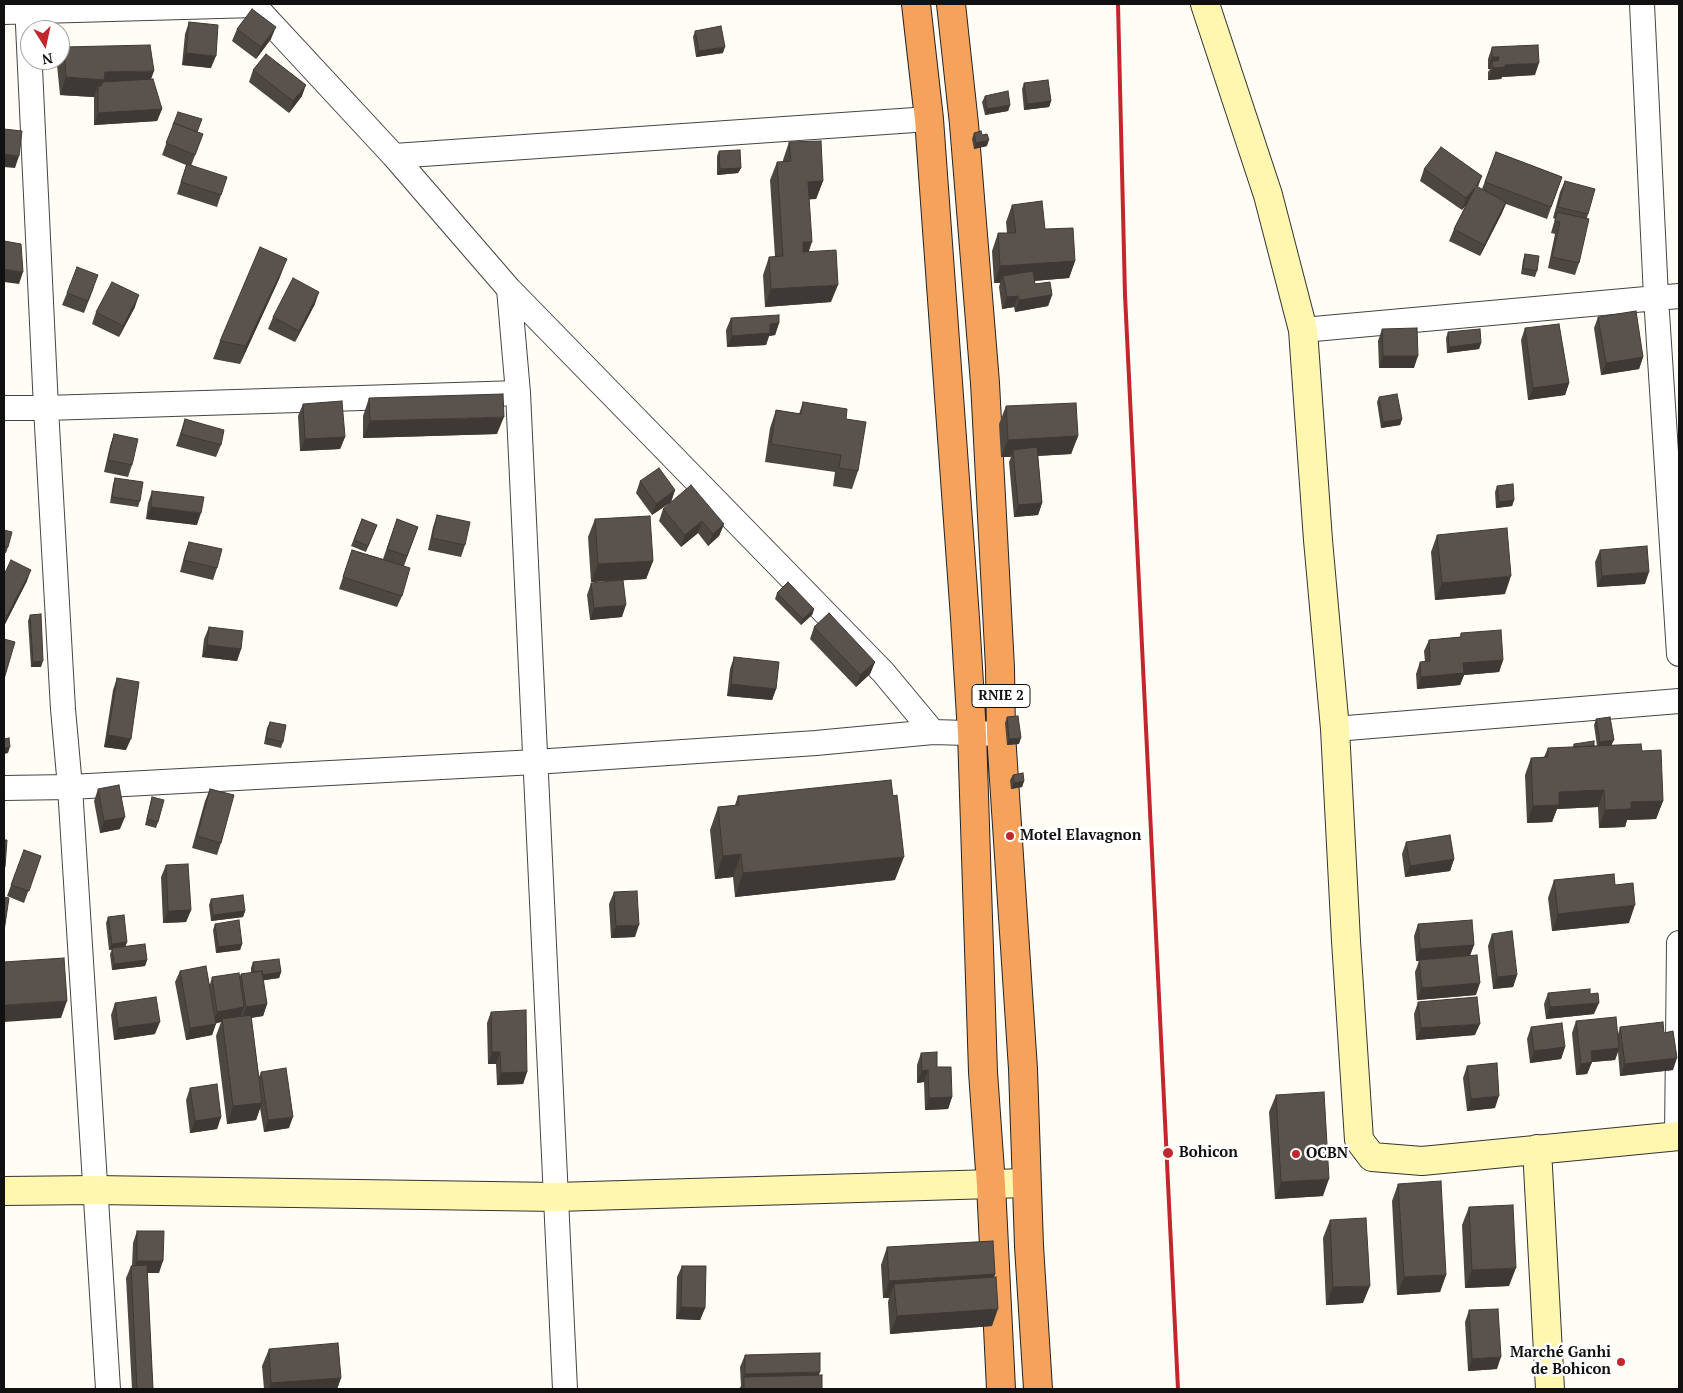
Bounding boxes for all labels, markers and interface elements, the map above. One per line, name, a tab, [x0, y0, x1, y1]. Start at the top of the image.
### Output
north arrow	[20, 20, 70, 70]
text: N	[41, 49, 54, 70]
road number: RNIE 2	[972, 684, 1030, 708]
place label: Motel Elavagnon	[1020, 827, 1141, 845]
marker: Motel Elavagnon	[1004, 830, 1016, 842]
place label: Bohicon	[1179, 1144, 1238, 1162]
place label: OCBN	[1306, 1145, 1348, 1163]
marker: Bohicon	[1161, 1146, 1175, 1160]
marker: OCBN	[1290, 1148, 1302, 1160]
place label: Marché Ganhi de Bohicon	[1510, 1344, 1611, 1379]
marker: Marché Ganhi de Bohicon	[1615, 1356, 1627, 1368]

